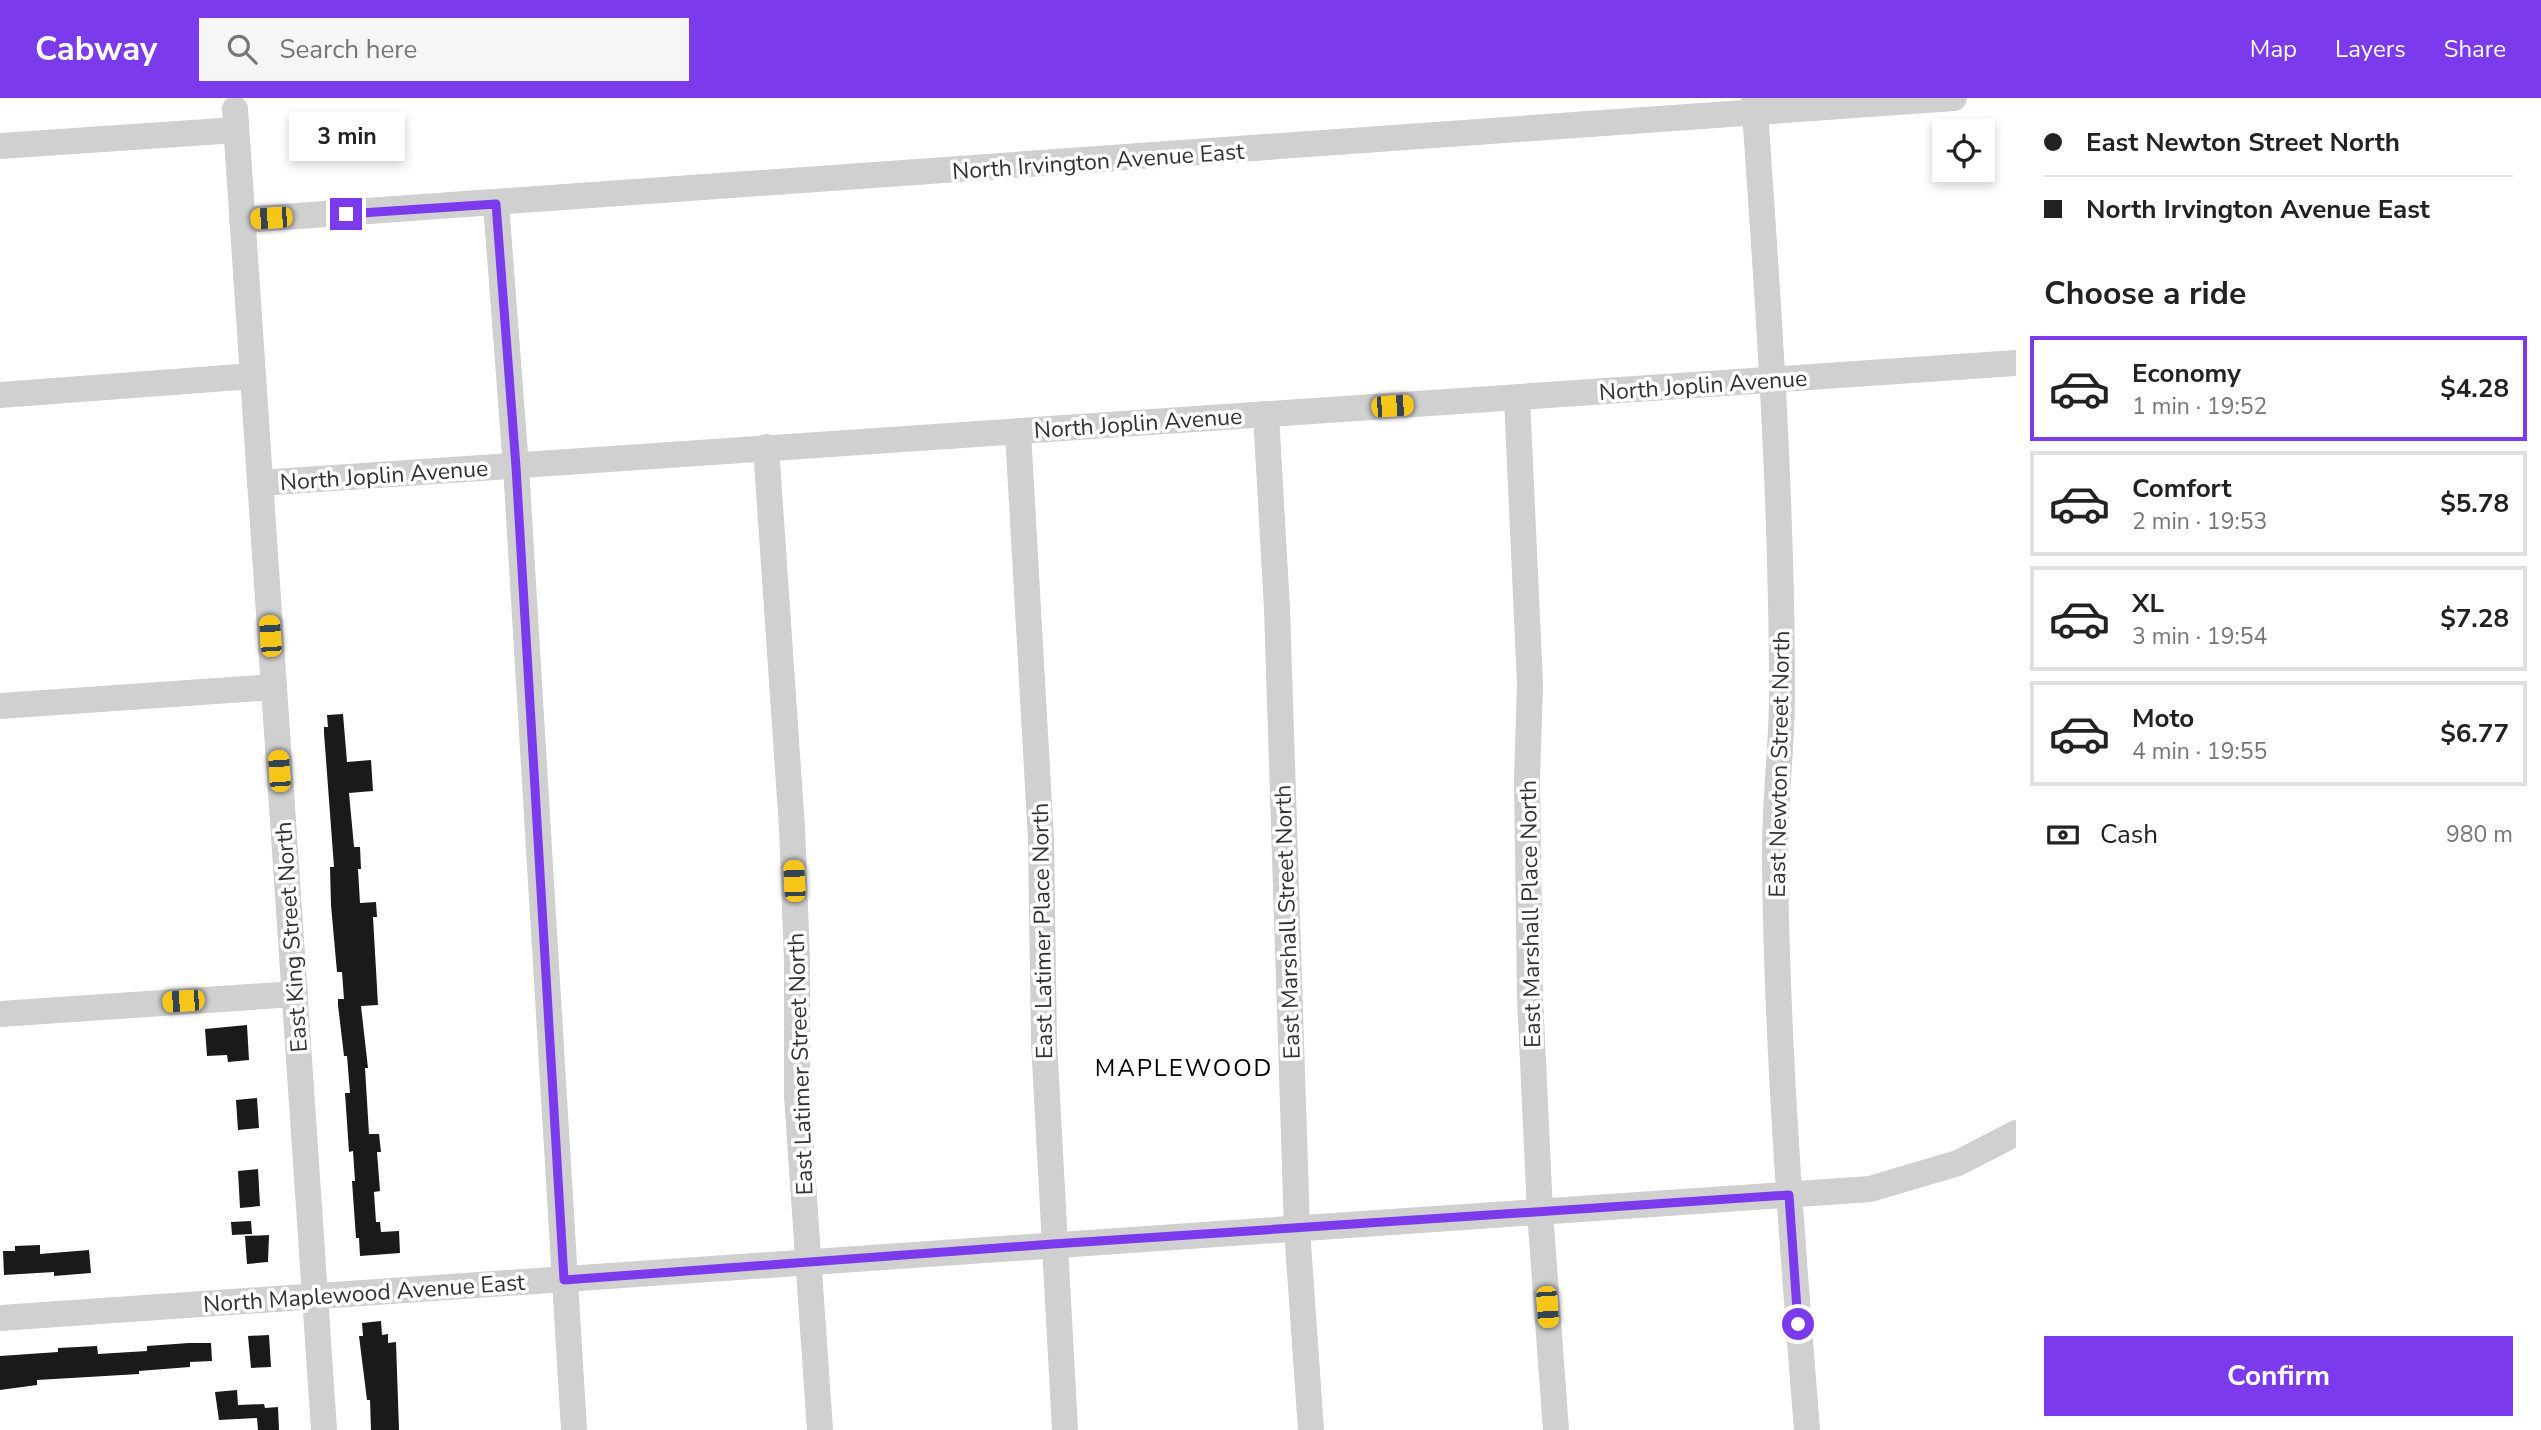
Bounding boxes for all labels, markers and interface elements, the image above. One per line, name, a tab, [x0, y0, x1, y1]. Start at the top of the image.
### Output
search box	[199, 18, 689, 81]
text: Cabway	[35, 27, 157, 72]
icon: search	[223, 30, 261, 68]
text: Search here	[279, 32, 417, 67]
text: Map	[2250, 33, 2297, 65]
text: Layers	[2335, 33, 2406, 65]
text: Share	[2444, 33, 2506, 65]
callout: 3 min	[288, 113, 404, 162]
map controls	[1932, 119, 1995, 182]
button: locate	[1932, 119, 1995, 182]
text: 3 min	[317, 121, 377, 152]
text: East Newton Street North	[2086, 125, 2400, 160]
street label: North Irvington Avenue East	[951, 136, 1246, 187]
text: North Irvington Avenue East	[2086, 192, 2430, 227]
route end	[330, 198, 362, 230]
car	[250, 206, 293, 230]
text: Choose a ride	[2044, 272, 2246, 315]
text: Economy	[2132, 356, 2241, 391]
icon: car	[2048, 357, 2111, 420]
street label: North Joplin Avenue	[1598, 363, 1808, 408]
text: $4.28	[2440, 371, 2509, 406]
text: 1 min · 19:52	[2132, 391, 2267, 422]
car	[1371, 394, 1414, 418]
street label: North Joplin Avenue	[1033, 401, 1243, 446]
street label: North Joplin Avenue	[279, 453, 489, 498]
text: Comfort	[2132, 471, 2232, 506]
icon: car	[2048, 472, 2111, 535]
text: $5.78	[2440, 486, 2509, 521]
text: 2 min · 19:53	[2132, 506, 2267, 537]
text: XL	[2132, 586, 2164, 621]
icon: car	[2048, 587, 2111, 650]
text: $7.28	[2440, 601, 2509, 636]
car	[259, 614, 282, 658]
text: 3 min · 19:54	[2132, 621, 2267, 652]
street label: East Newton Street North	[1762, 630, 1797, 898]
text: Moto	[2132, 701, 2194, 736]
icon: car	[2048, 702, 2111, 765]
text: $6.77	[2440, 716, 2509, 751]
text: 4 min · 19:55	[2132, 736, 2267, 767]
car	[268, 749, 291, 793]
street label: East Marshall Place North	[1513, 780, 1548, 1048]
street label: East Marshall Street North	[1267, 784, 1308, 1060]
street label: East Latimer Place North	[1025, 803, 1060, 1059]
icon: cash	[2044, 816, 2082, 854]
text: Cash	[2100, 817, 2158, 852]
text: 980 m	[2446, 819, 2513, 850]
street label: East King Street North	[268, 821, 315, 1053]
car	[783, 859, 806, 903]
street label: East Latimer Street North	[780, 932, 821, 1196]
car	[162, 989, 205, 1013]
district label: MAPLEWOOD	[1095, 1052, 1273, 1084]
street label: North Maplewood Avenue East	[202, 1267, 527, 1320]
car	[1536, 1285, 1559, 1329]
route start	[1782, 1308, 1814, 1340]
button: Confirm	[2044, 1336, 2513, 1416]

